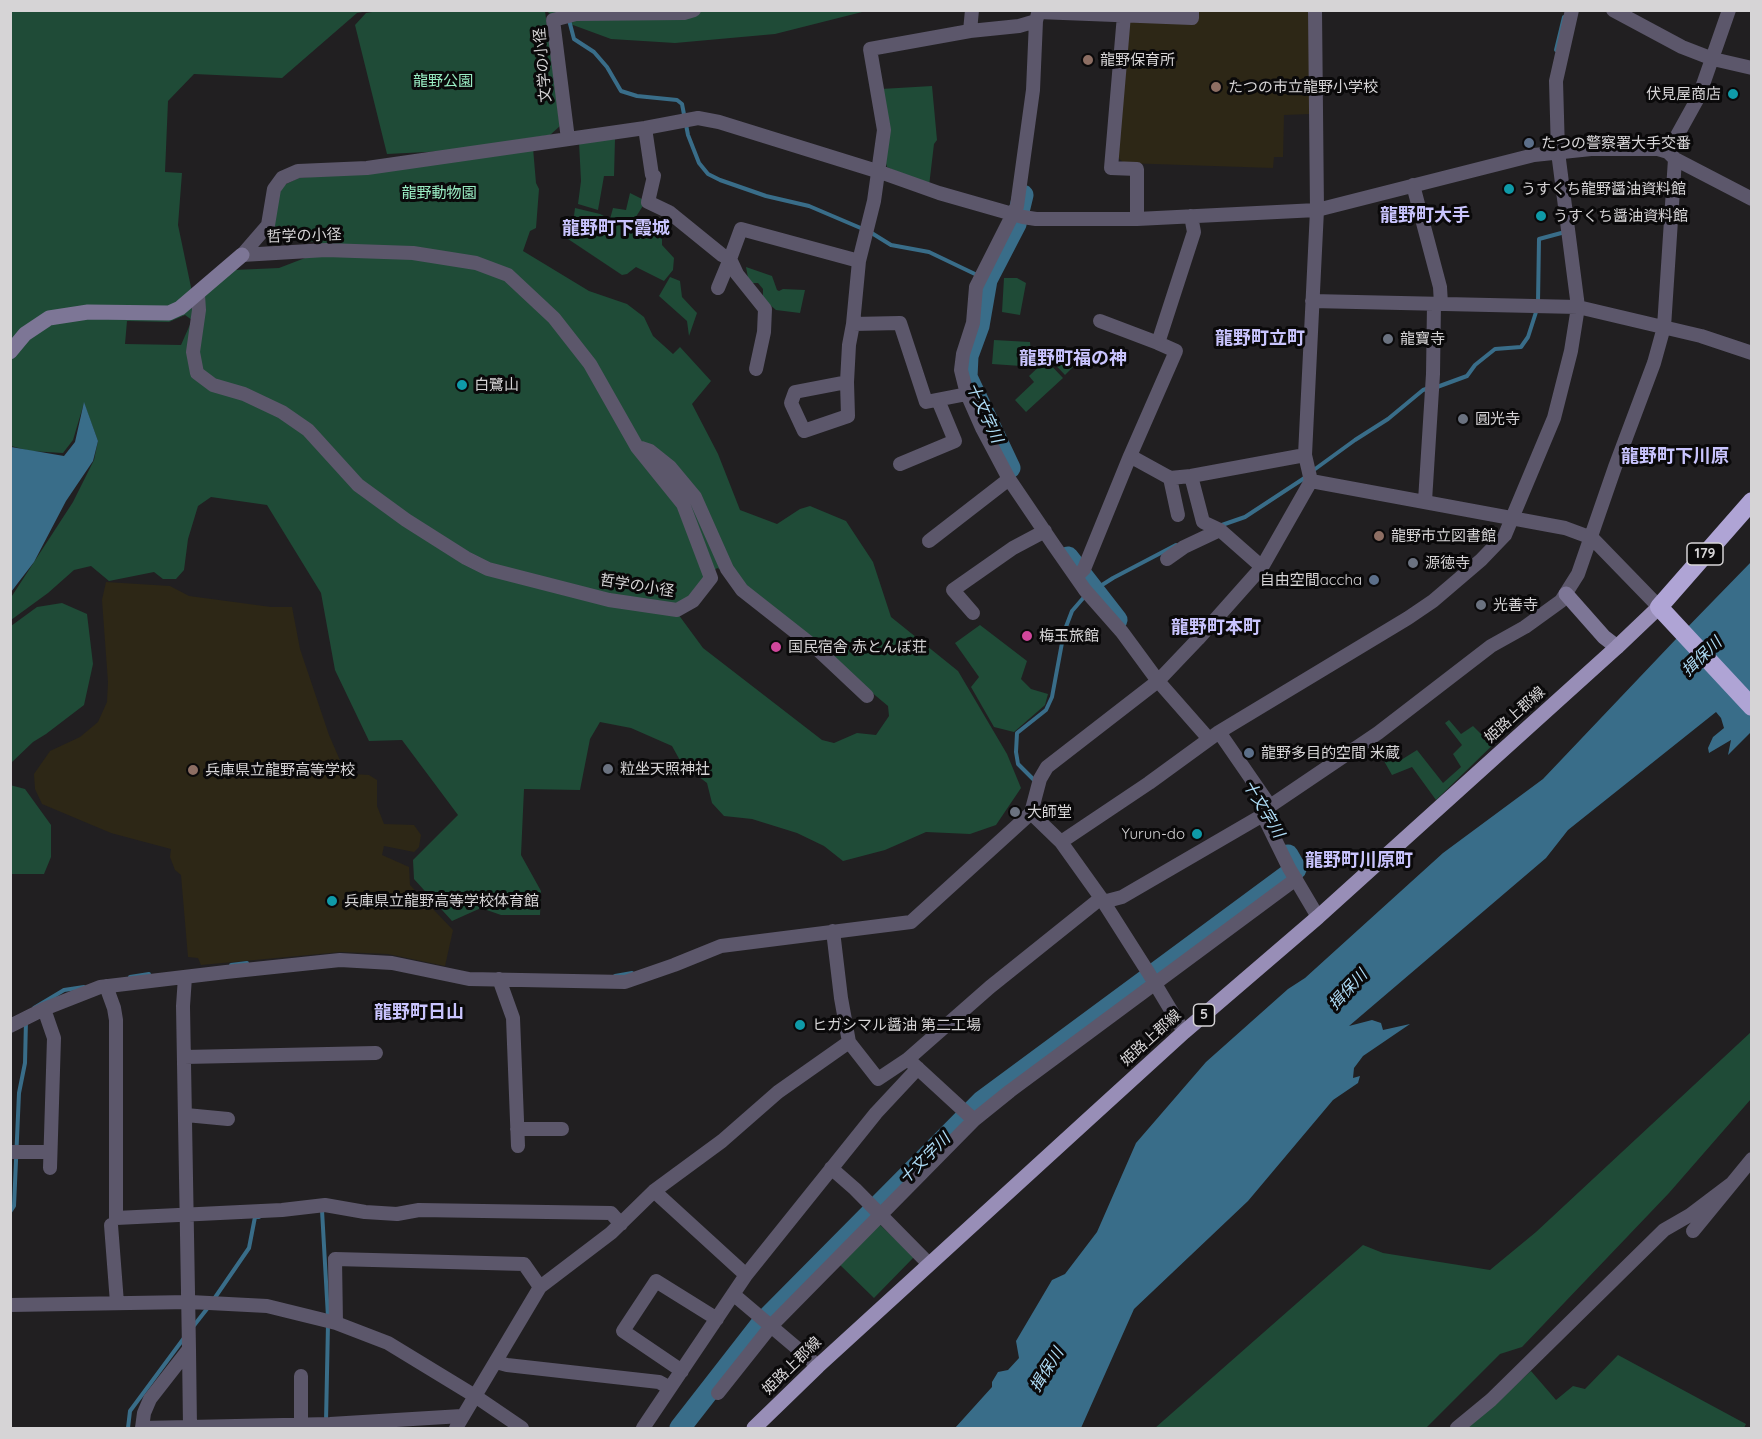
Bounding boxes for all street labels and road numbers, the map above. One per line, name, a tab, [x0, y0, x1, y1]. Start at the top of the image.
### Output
street label: 文学の小径	[531, 27, 555, 103]
street label: 哲学の小径	[266, 226, 342, 246]
road number: 179	[1687, 543, 1723, 565]
street label: 哲学の小径	[599, 571, 675, 601]
street label: 姫路上郡線	[1481, 683, 1549, 747]
road number: 5	[1194, 1004, 1214, 1026]
street label: 姫路上郡線	[1117, 1006, 1185, 1070]
street label: 姫路上郡線	[759, 1333, 825, 1399]

